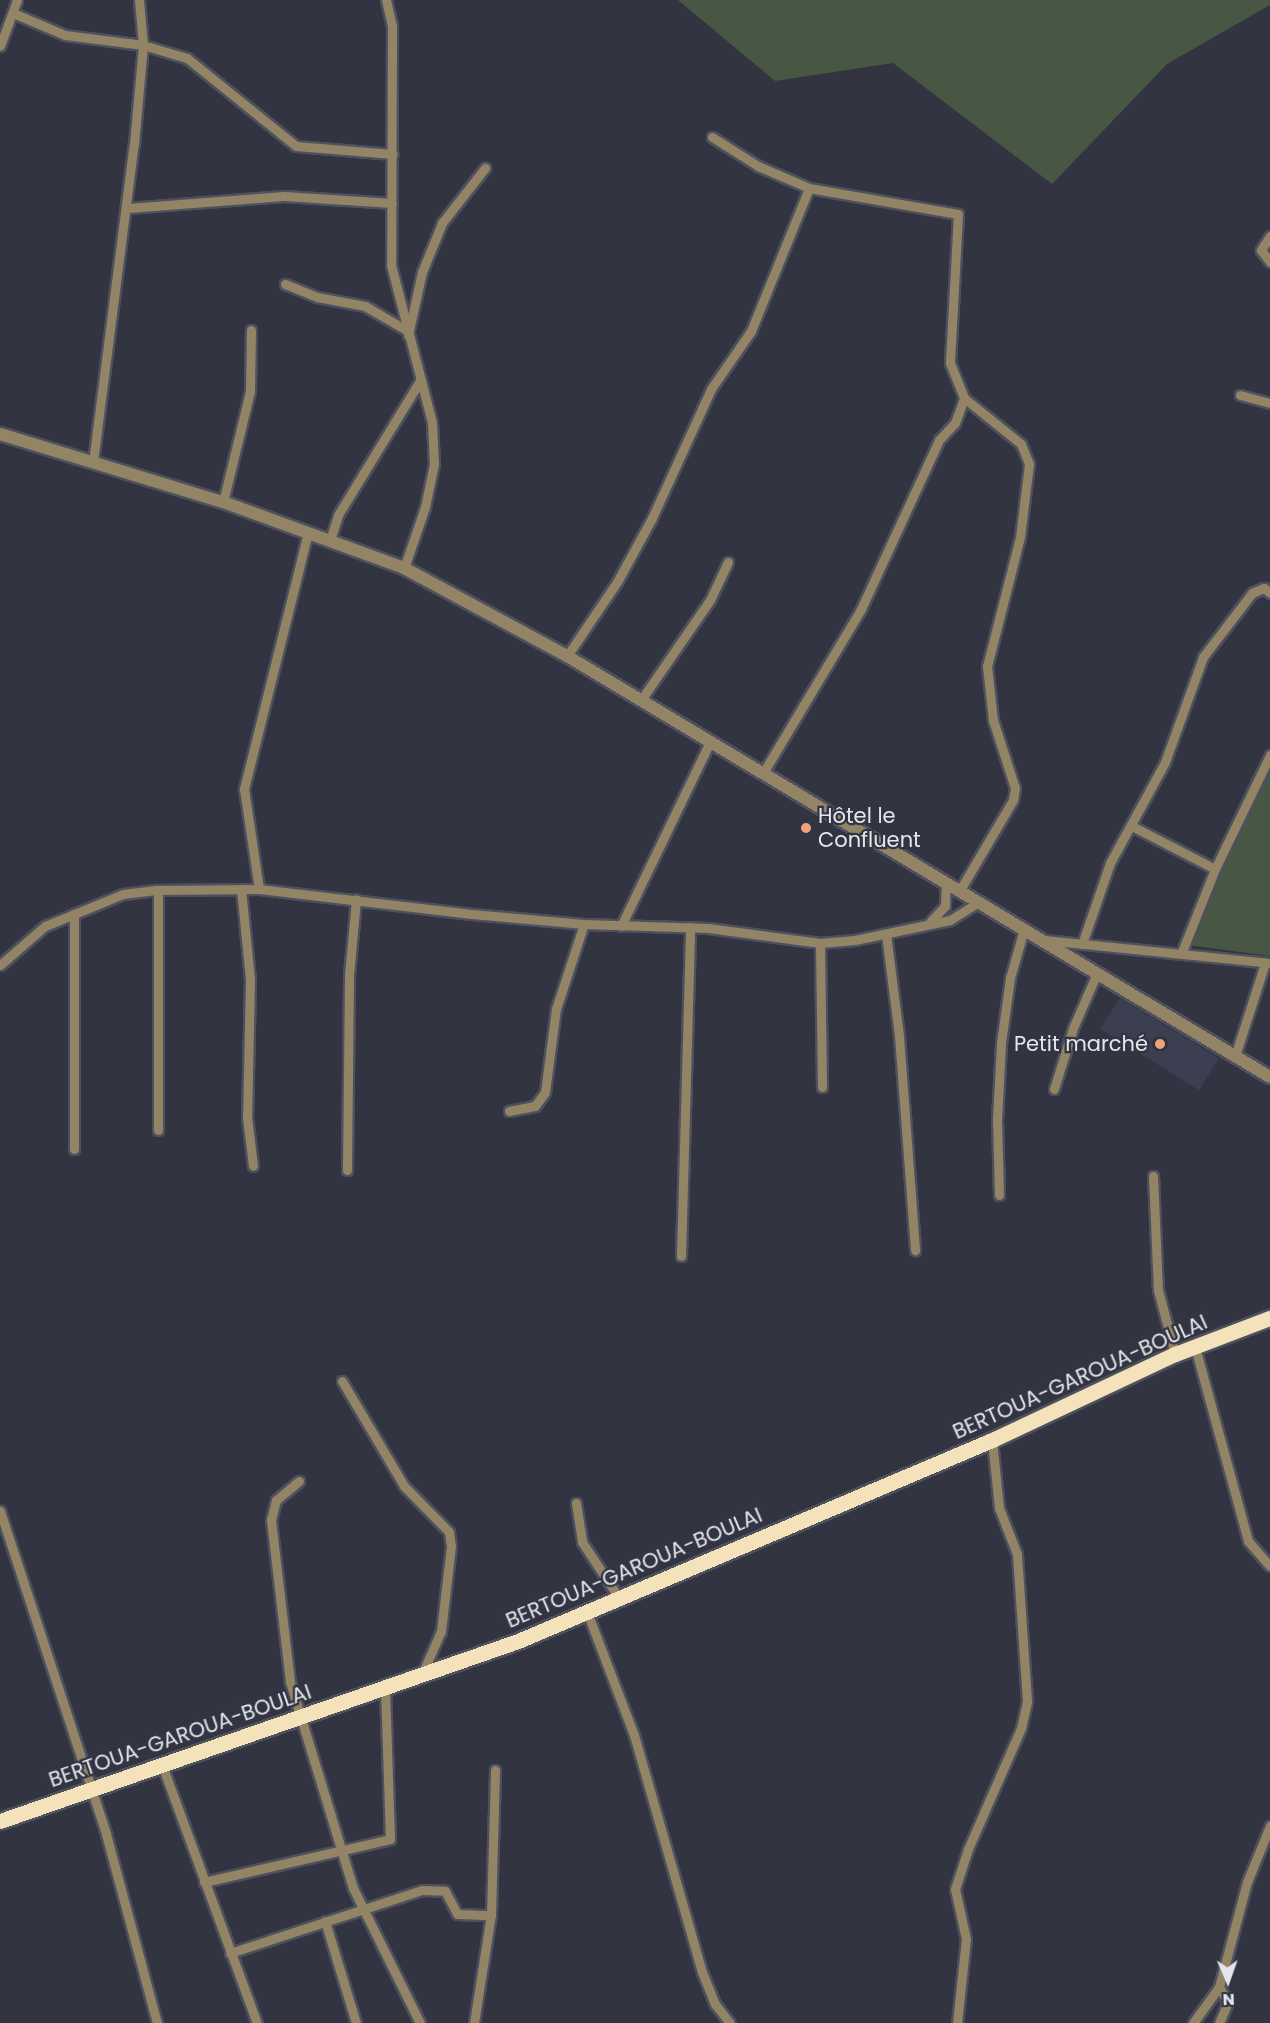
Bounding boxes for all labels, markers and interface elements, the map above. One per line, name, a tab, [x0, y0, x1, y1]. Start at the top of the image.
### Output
place label: Hôtel le Confluent	[818, 803, 921, 853]
marker: Hôtel le Confluent	[799, 821, 813, 835]
place label: Petit marché	[1014, 1031, 1148, 1057]
marker: Petit marché	[1153, 1037, 1167, 1051]
street label: BERTOUA-GAROUA-BOULAI	[949, 1309, 1211, 1445]
street label: BERTOUA-GAROUA-BOULAI	[502, 1503, 766, 1633]
street label: BERTOUA-GAROUA-BOULAI	[46, 1679, 314, 1793]
north arrow	[1198, 1951, 1258, 2011]
text: N	[1222, 1988, 1235, 2011]

